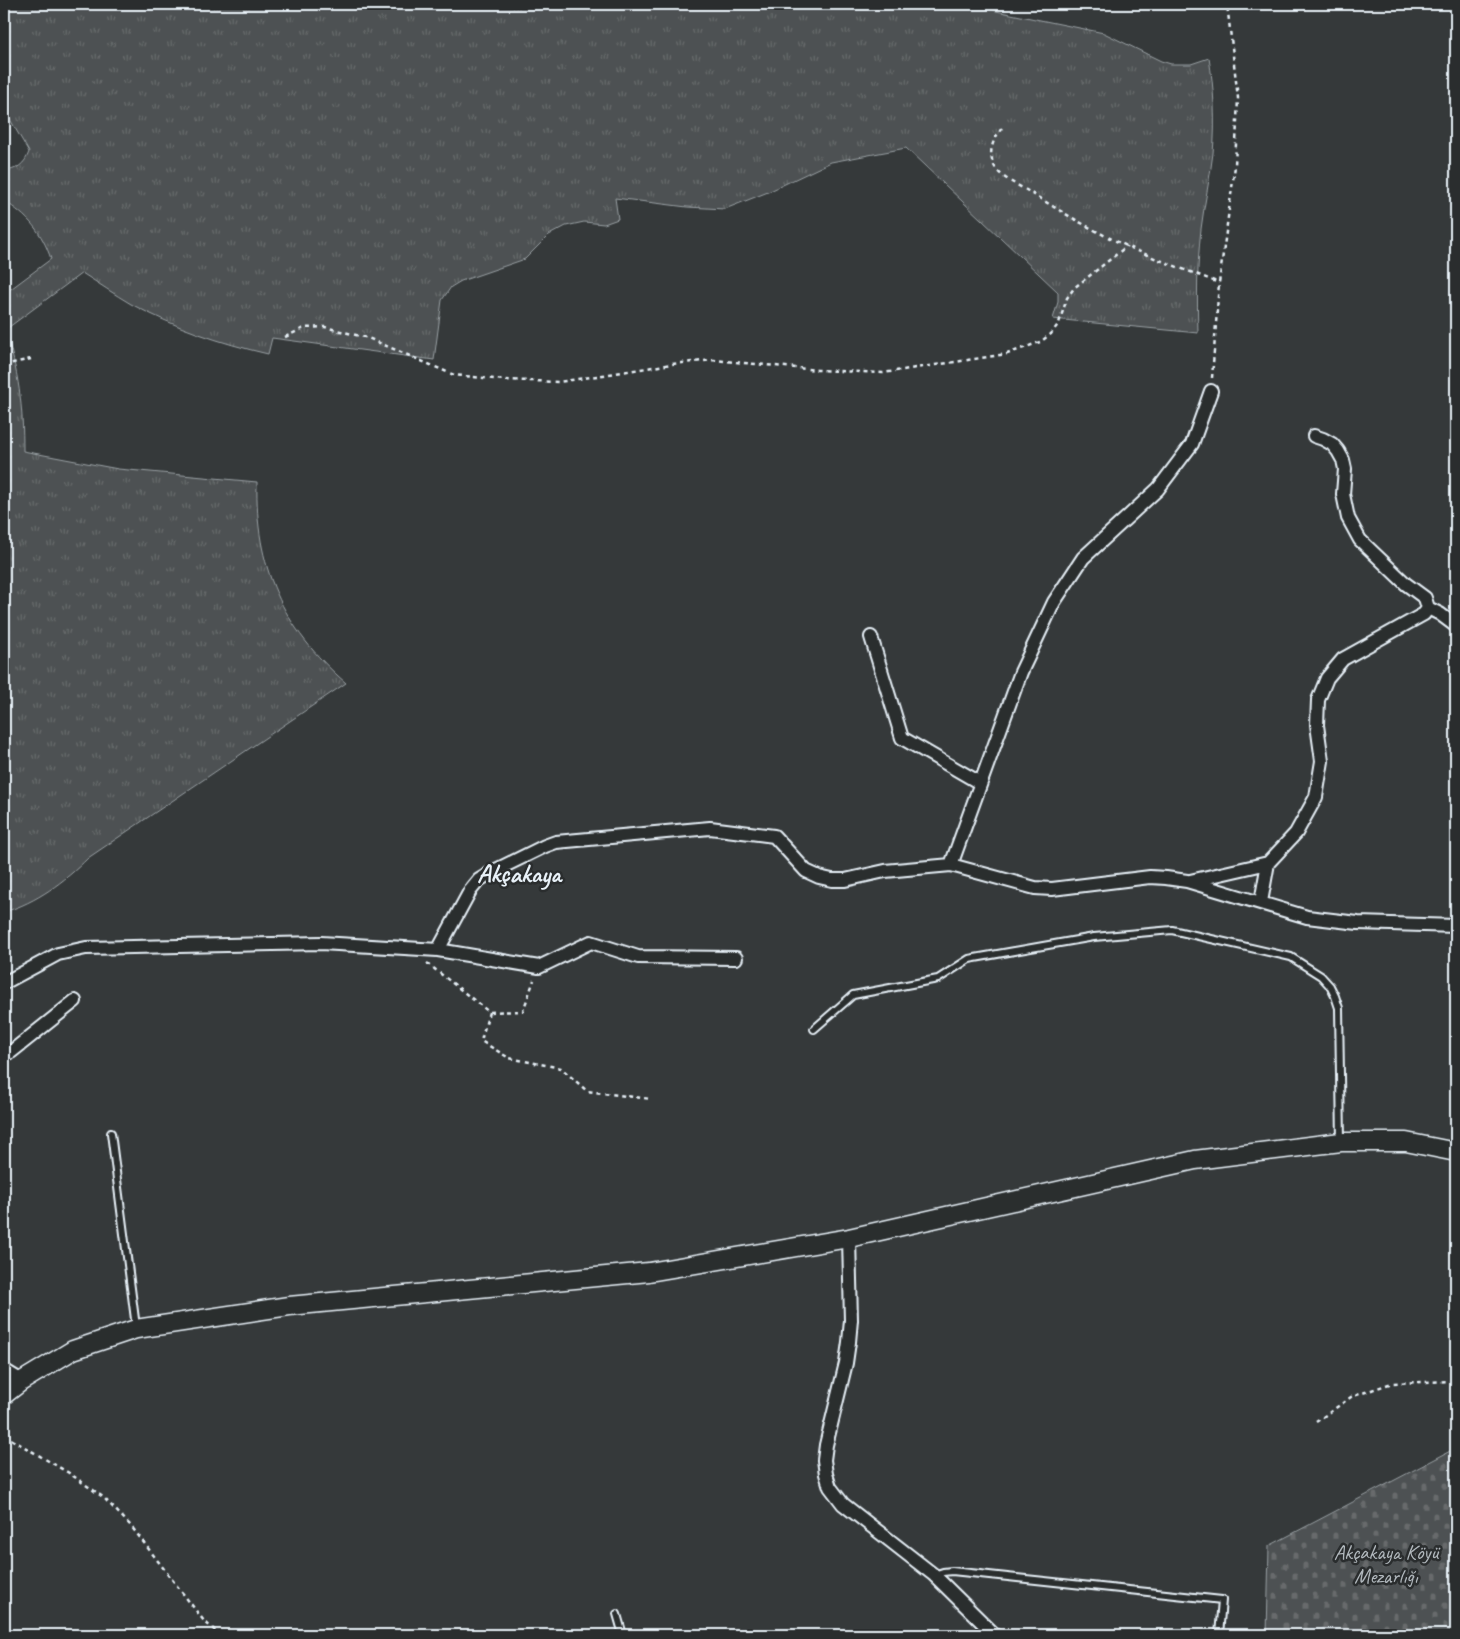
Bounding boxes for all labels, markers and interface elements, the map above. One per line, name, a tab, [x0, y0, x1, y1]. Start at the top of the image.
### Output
district label: Akçakaya	[477, 857, 563, 890]
park label: Akçakaya Köyü Mezarlığı	[1334, 1539, 1441, 1589]

